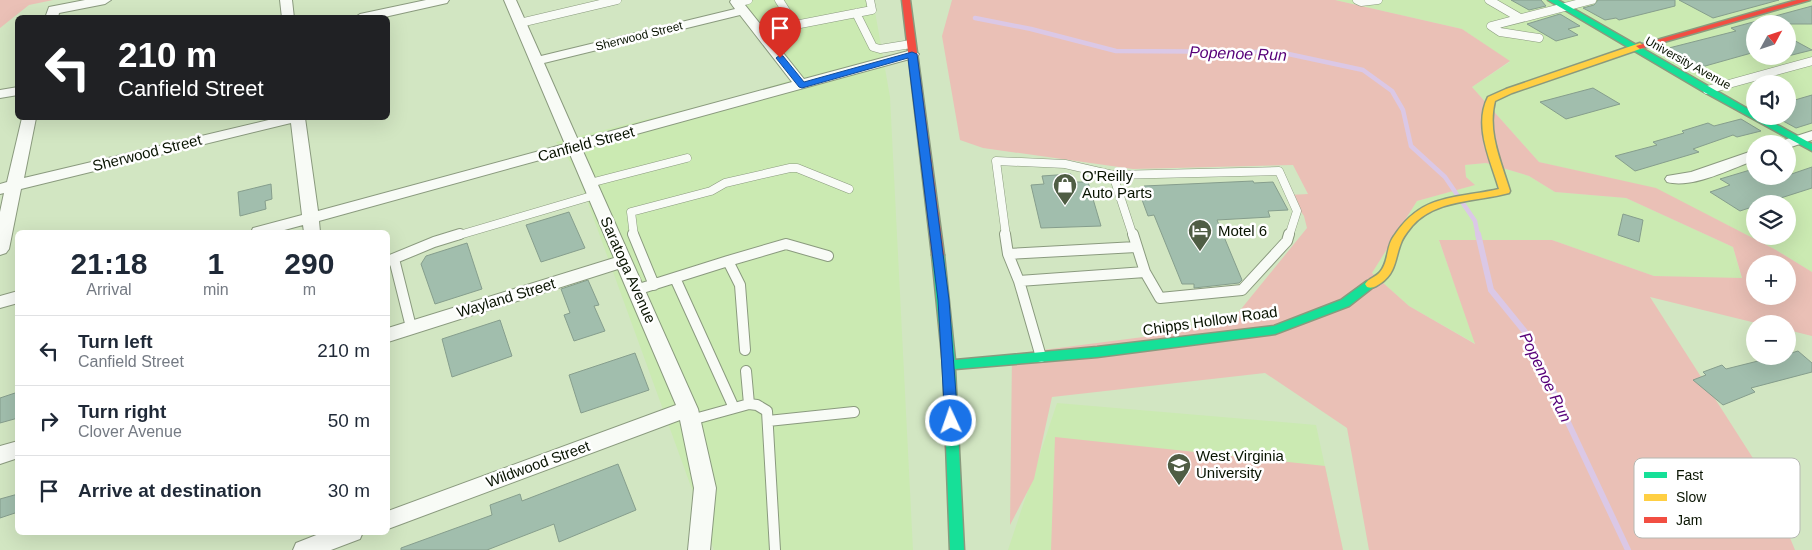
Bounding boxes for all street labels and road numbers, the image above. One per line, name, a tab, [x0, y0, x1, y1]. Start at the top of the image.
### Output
street label: Sherwood Street	[594, 18, 685, 54]
street label: University Avenue	[1643, 34, 1734, 93]
street label: Canfield Street	[536, 122, 637, 165]
street label: Sherwood Street	[91, 131, 204, 174]
street label: Saratoga Avenue	[597, 214, 660, 326]
street label: Wayland Street	[455, 274, 558, 321]
street label: Chipps Hollow Road	[1141, 303, 1278, 338]
street label: Wildwood Street	[484, 437, 593, 490]

